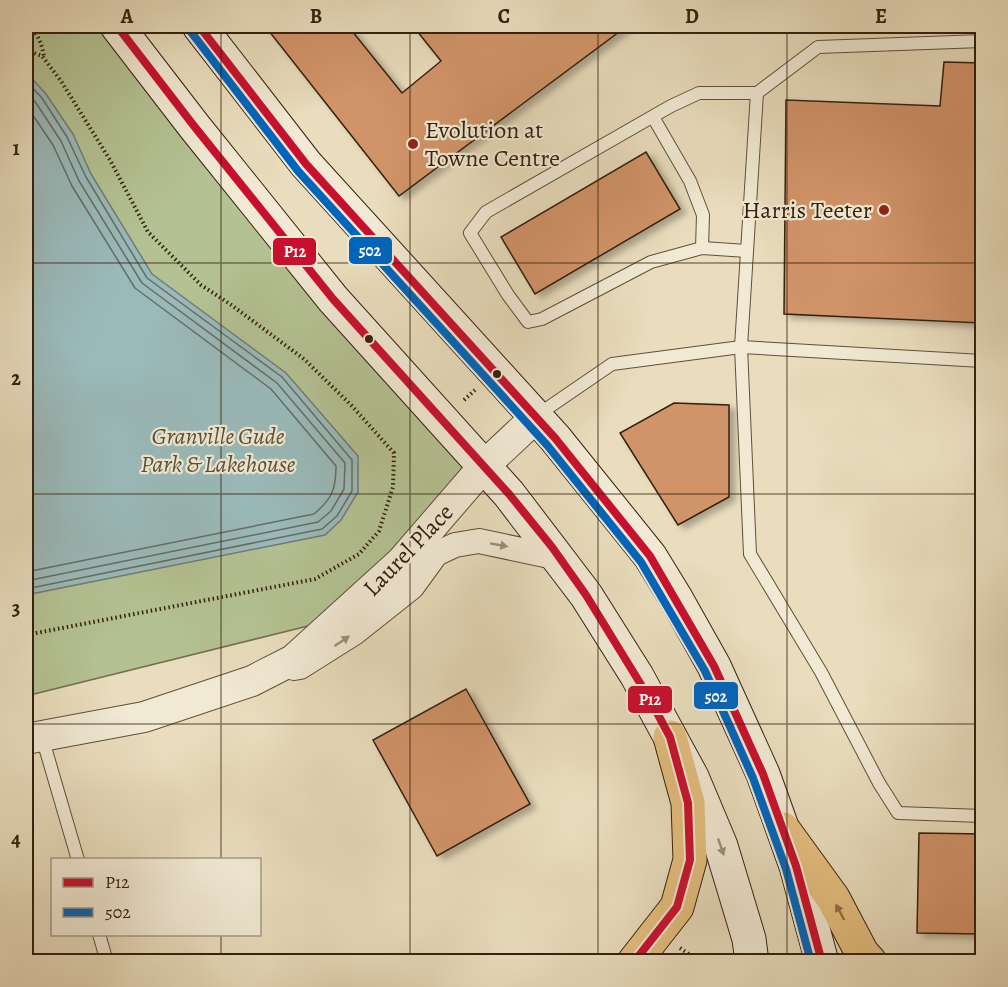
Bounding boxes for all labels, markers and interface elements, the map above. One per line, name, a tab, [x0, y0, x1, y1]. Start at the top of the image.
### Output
text: A	[120, 3, 134, 30]
text: B	[310, 3, 322, 30]
text: C	[498, 3, 510, 30]
text: D	[685, 3, 699, 30]
text: E	[875, 3, 887, 30]
place label: Evolution at Towne Centre	[425, 114, 560, 174]
text: 1	[12, 135, 20, 162]
marker: Evolution at Towne Centre	[406, 137, 420, 151]
place label: Harris Teeter	[743, 194, 872, 226]
marker: Harris Teeter	[877, 203, 891, 217]
line badge: 502	[348, 236, 393, 265]
line badge: P12	[272, 237, 317, 266]
text: 502	[359, 240, 382, 262]
text: P12	[284, 241, 307, 263]
unlabelled marker	[363, 333, 375, 345]
text: 2	[11, 365, 21, 392]
unlabelled marker	[491, 368, 503, 380]
park label: Granville Gude Park & Lakehouse	[141, 420, 296, 480]
street label: Laurel Place	[356, 497, 460, 603]
one-way arrow	[490, 541, 509, 550]
text: 3	[12, 595, 20, 622]
one-way arrow	[334, 636, 350, 647]
line badge: 502	[693, 681, 739, 710]
line badge: P12	[627, 685, 673, 714]
text: 502	[705, 686, 728, 708]
text: P12	[639, 689, 662, 711]
text: 4	[11, 826, 21, 853]
one-way arrow	[716, 838, 726, 856]
legend	[51, 858, 261, 936]
text: P12	[105, 870, 130, 894]
text: 502	[105, 900, 131, 924]
one-way arrow	[835, 903, 845, 920]

